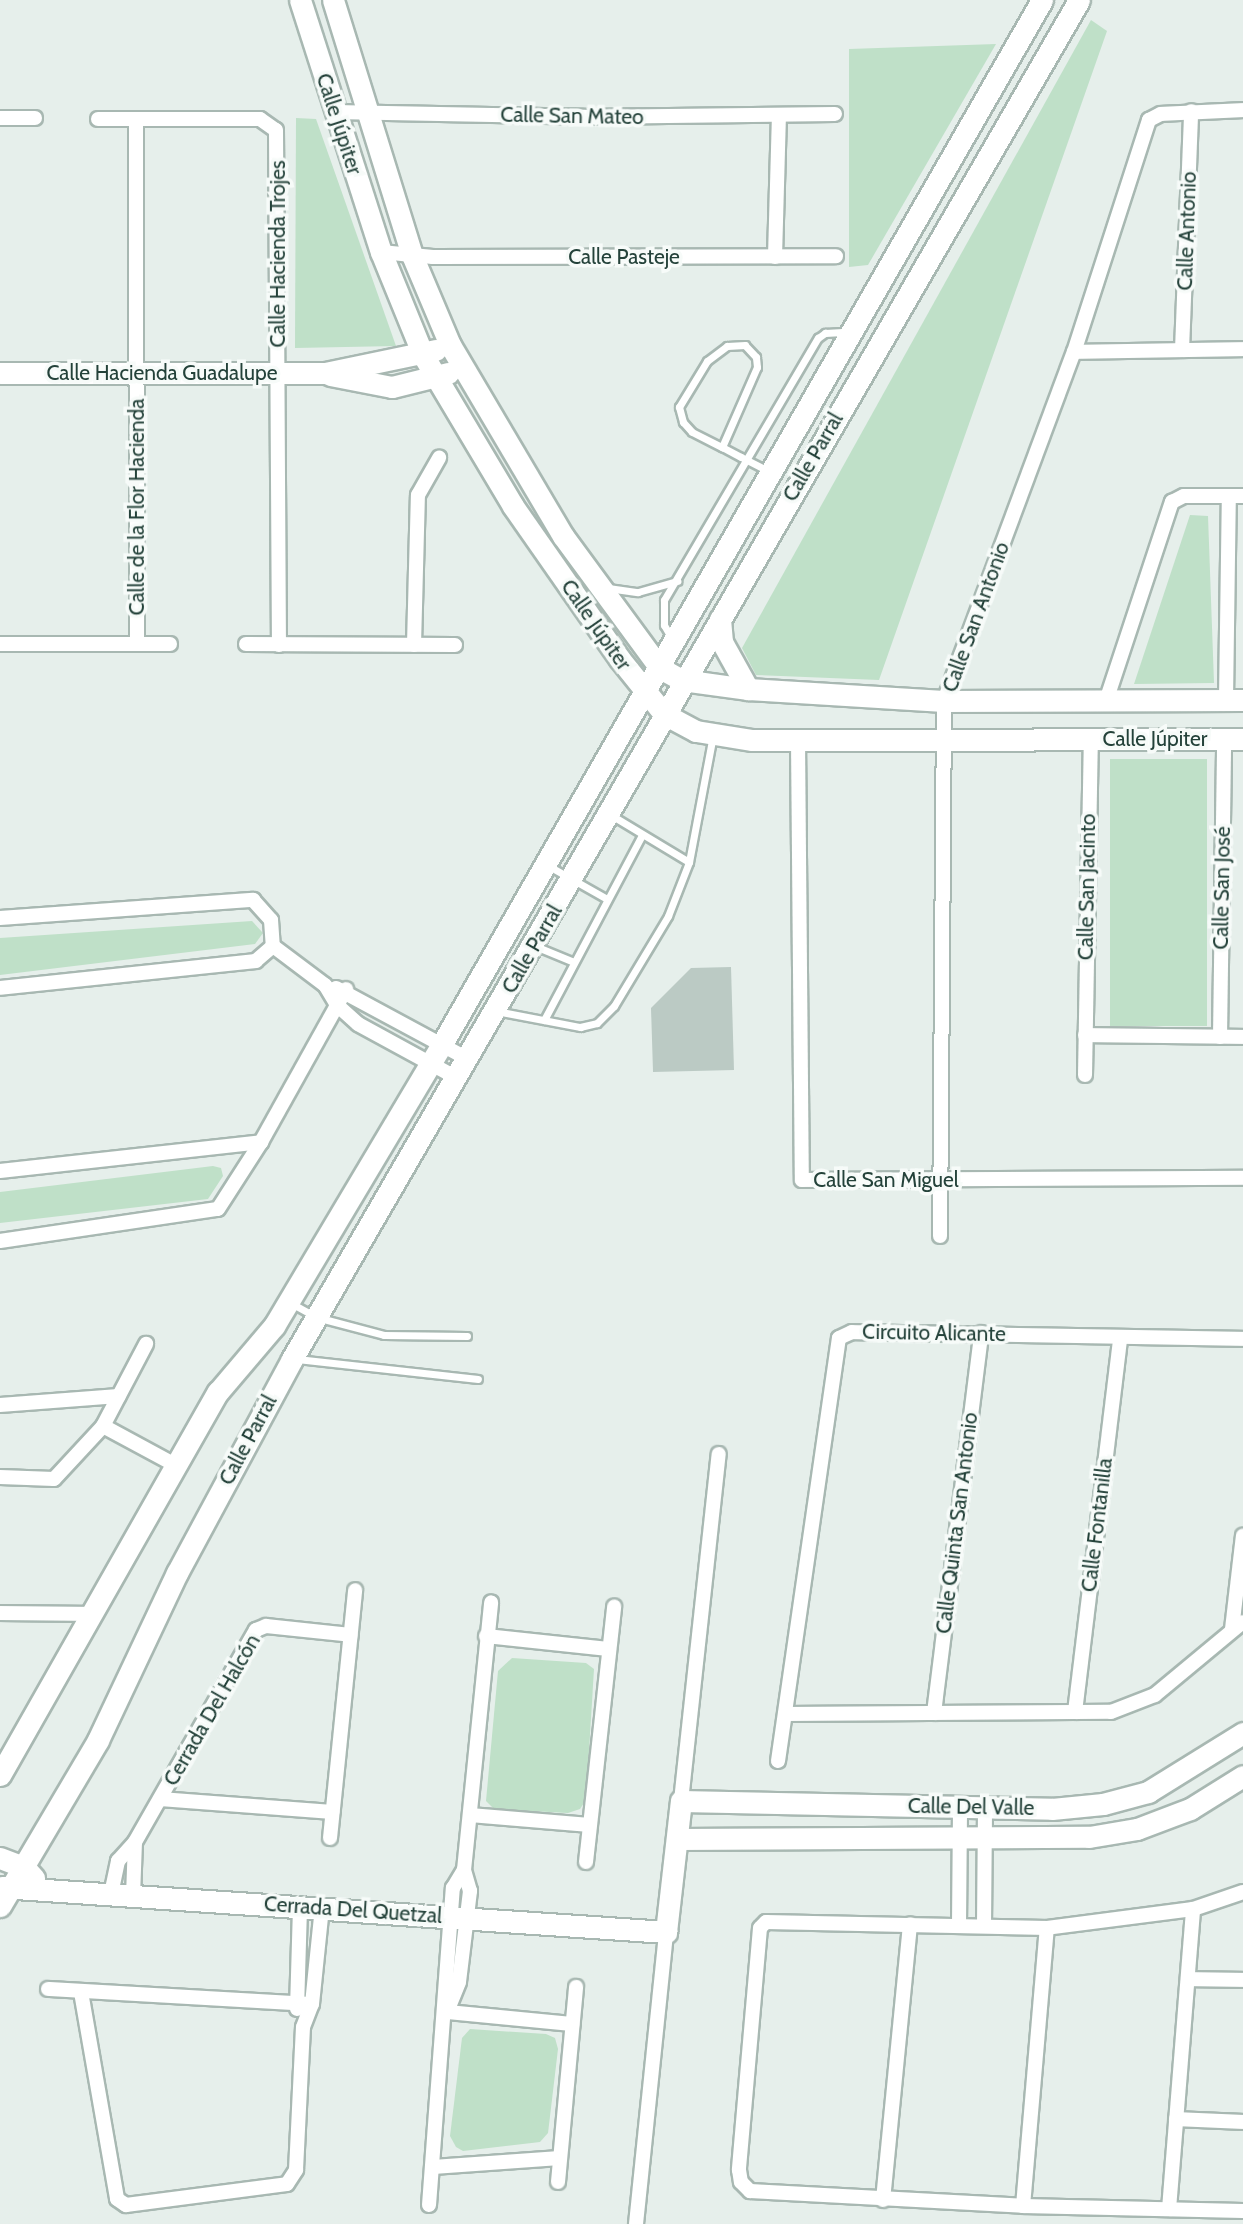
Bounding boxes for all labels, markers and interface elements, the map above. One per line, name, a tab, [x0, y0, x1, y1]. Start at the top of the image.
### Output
street label: Calle Júpiter	[311, 70, 367, 178]
street label: Calle San Mateo	[500, 102, 644, 130]
street label: Calle Hacienda Trojes	[265, 160, 291, 348]
street label: Calle Antonio	[1172, 171, 1202, 291]
street label: Calle Pasteje	[568, 244, 680, 270]
street label: Calle Hacienda Guadalupe	[46, 360, 278, 386]
street label: Calle de la Flor Hacienda	[124, 399, 150, 615]
street label: Calle Parral	[778, 408, 848, 506]
street label: Calle San Antonio	[937, 539, 1015, 695]
street label: Calle Júpiter	[556, 575, 636, 675]
street label: Calle Júpiter	[1103, 726, 1207, 752]
street label: Calle San Jacinto	[1073, 814, 1101, 960]
street label: Calle San José	[1208, 826, 1236, 950]
street label: Calle Parral	[497, 900, 567, 998]
street label: Calle San Miguel	[813, 1167, 959, 1193]
street label: Circuito Alicante	[862, 1319, 1006, 1347]
street label: Calle Parral	[214, 1391, 282, 1489]
street label: Calle Quinta San Antonio	[931, 1411, 983, 1635]
street label: Calle Fontanilla	[1076, 1457, 1118, 1593]
street label: Cerrada Del Halcón	[158, 1630, 266, 1790]
street label: Calle Del Valle	[908, 1793, 1034, 1821]
street label: Cerrada Del Quetzal	[263, 1891, 443, 1929]

